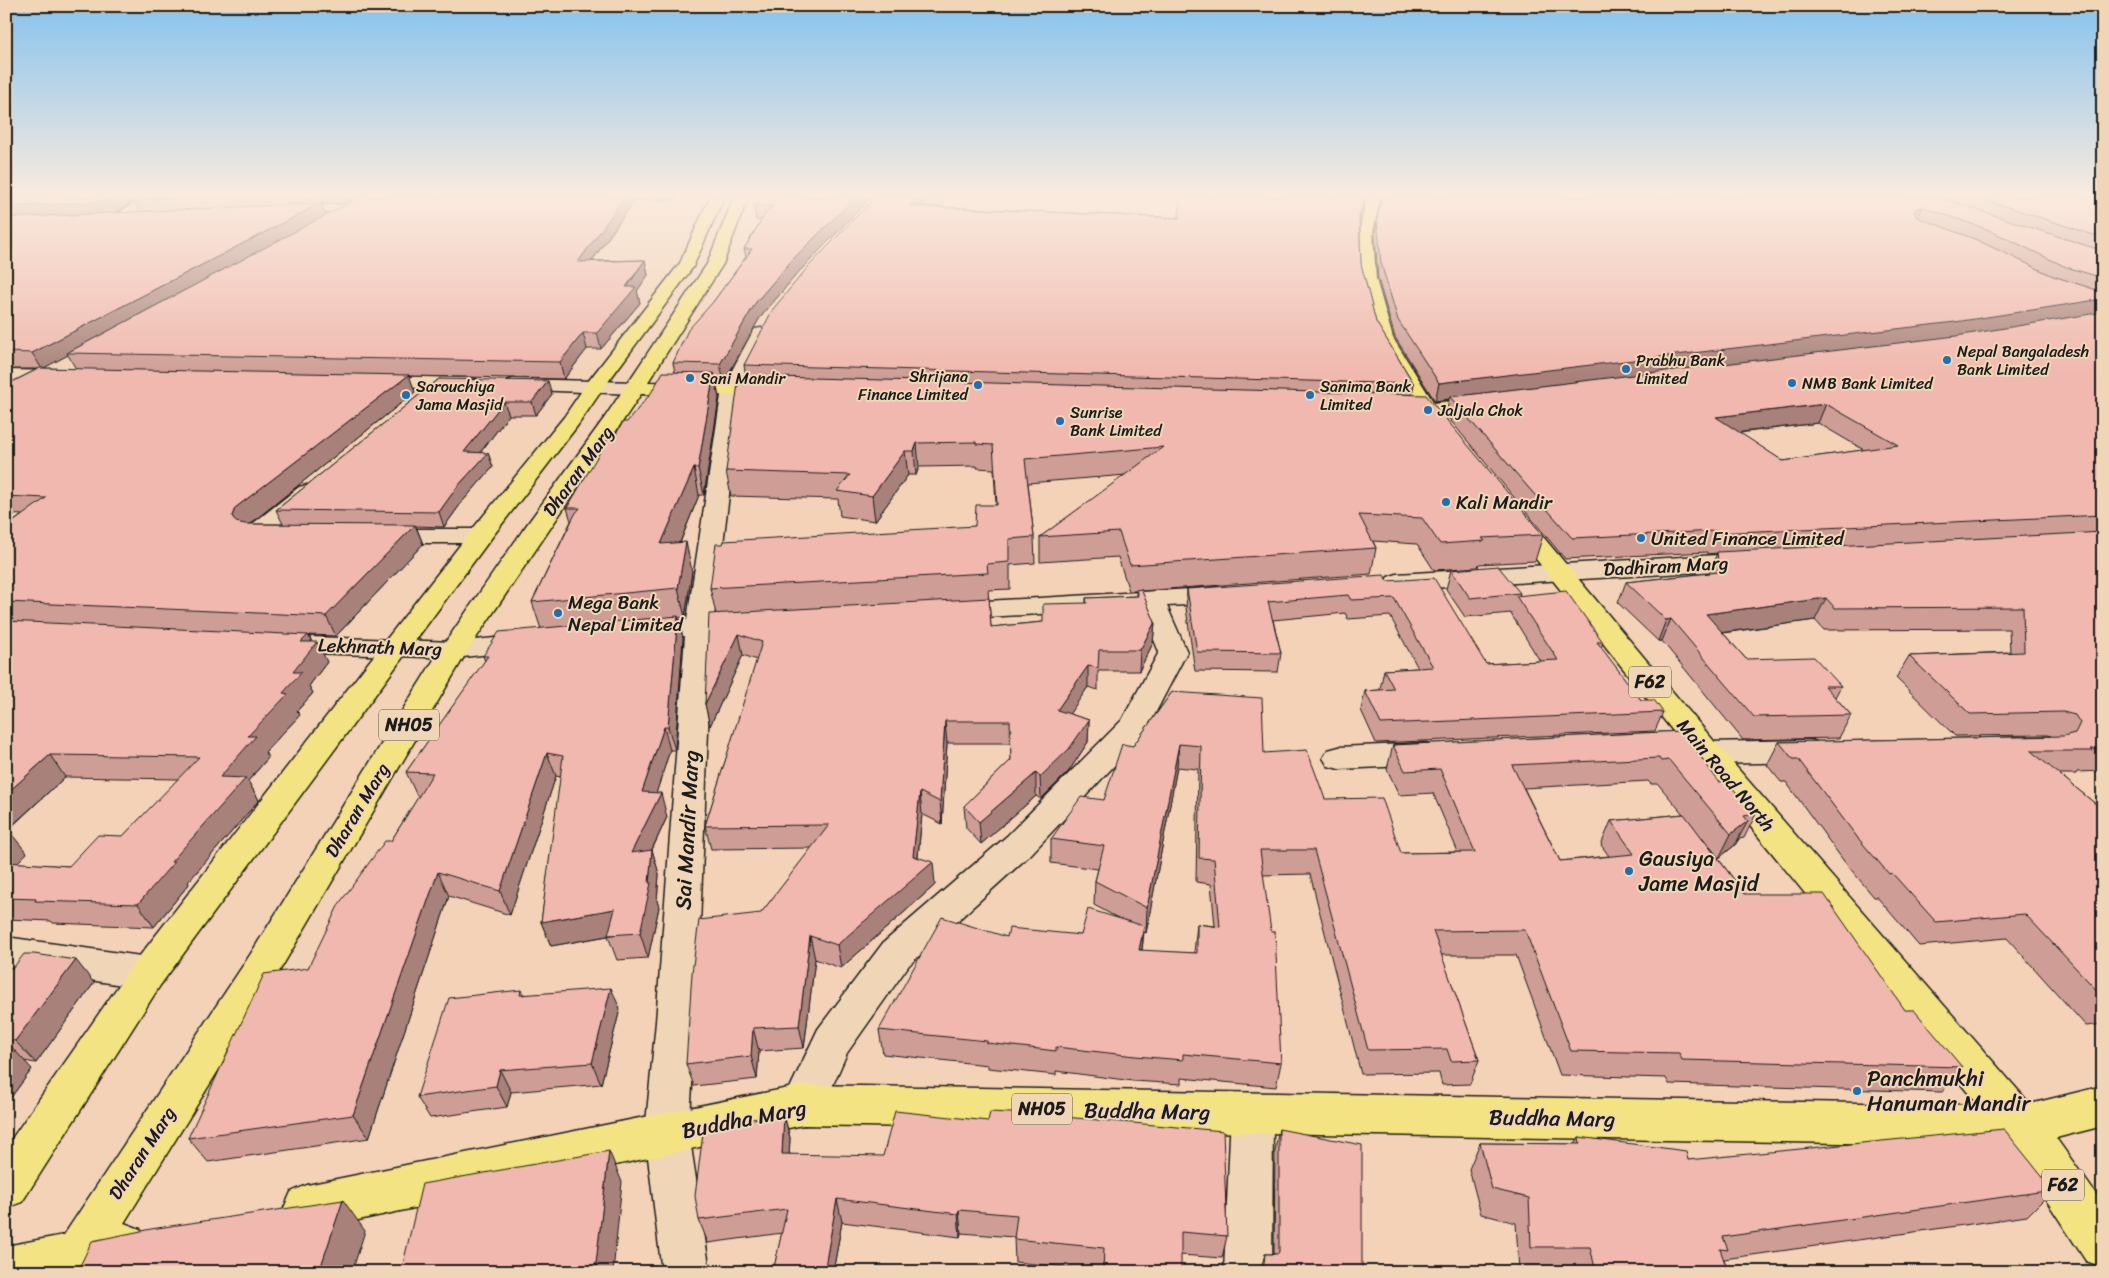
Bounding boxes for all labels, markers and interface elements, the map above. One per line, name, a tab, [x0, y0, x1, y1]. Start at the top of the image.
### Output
place label: Nepal Bangaladesh Bank Limited	[1957, 337, 2089, 384]
place label: Prabhu Bank Limited	[1636, 346, 1726, 393]
marker: Nepal Bangaladesh Bank Limited	[1941, 354, 1953, 366]
place label: Shrijana Finance Limited	[858, 362, 970, 409]
marker: Prabhu Bank Limited	[1620, 363, 1632, 375]
place label: Sani Mandir	[700, 364, 786, 393]
place label: NMB Bank Limited	[1802, 369, 1934, 398]
place label: Sarouchiya Jama Masjid	[415, 372, 504, 419]
marker: Sani Mandir	[684, 372, 696, 384]
place label: Sanima Bank Limited	[1320, 372, 1411, 419]
marker: NMB Bank Limited	[1786, 377, 1798, 389]
marker: Shrijana Finance Limited	[972, 379, 984, 391]
marker: Sarouchiya Jama Masjid	[400, 389, 412, 401]
marker: Sanima Bank Limited	[1304, 389, 1316, 401]
place label: Jaljala Chok	[1437, 396, 1524, 425]
place label: Sunrise Bank Limited	[1070, 398, 1163, 445]
marker: Jaljala Chok	[1422, 404, 1434, 416]
marker: Sunrise Bank Limited	[1054, 415, 1066, 427]
street label: Dharan Marg	[534, 418, 623, 524]
place label: Kali Mandir	[1456, 486, 1553, 519]
marker: Kali Mandir	[1440, 496, 1452, 508]
place label: United Finance Limited	[1651, 522, 1846, 555]
marker: United Finance Limited	[1635, 532, 1647, 544]
street label: Dadhiram Marg	[1603, 546, 1729, 586]
place label: Mega Bank Nepal Limited	[568, 586, 684, 641]
marker: Mega Bank Nepal Limited	[552, 607, 564, 619]
street label: Lekhnath Marg	[317, 628, 443, 666]
road number: F62	[1629, 666, 1671, 698]
road number: NH05	[379, 710, 439, 740]
street label: Main Road North	[1668, 711, 1784, 839]
street label: Sai Mandir Marg	[663, 749, 711, 911]
street label: Dharan Marg	[316, 756, 399, 864]
place label: Gausiya Jame Masjid	[1638, 839, 1760, 903]
marker: Gausiya Jame Masjid	[1623, 865, 1635, 877]
place label: Panchmukhi Hanuman Mandir	[1867, 1059, 2031, 1123]
marker: Panchmukhi Hanuman Mandir	[1851, 1085, 1863, 1097]
street label: Buddha Marg	[678, 1088, 810, 1150]
street label: Buddha Marg	[1084, 1090, 1210, 1132]
road number: NH05	[1012, 1094, 1072, 1124]
street label: Buddha Marg	[1489, 1097, 1615, 1139]
street label: Dharan Marg	[99, 1099, 185, 1206]
road number: F62	[2042, 1170, 2084, 1200]

